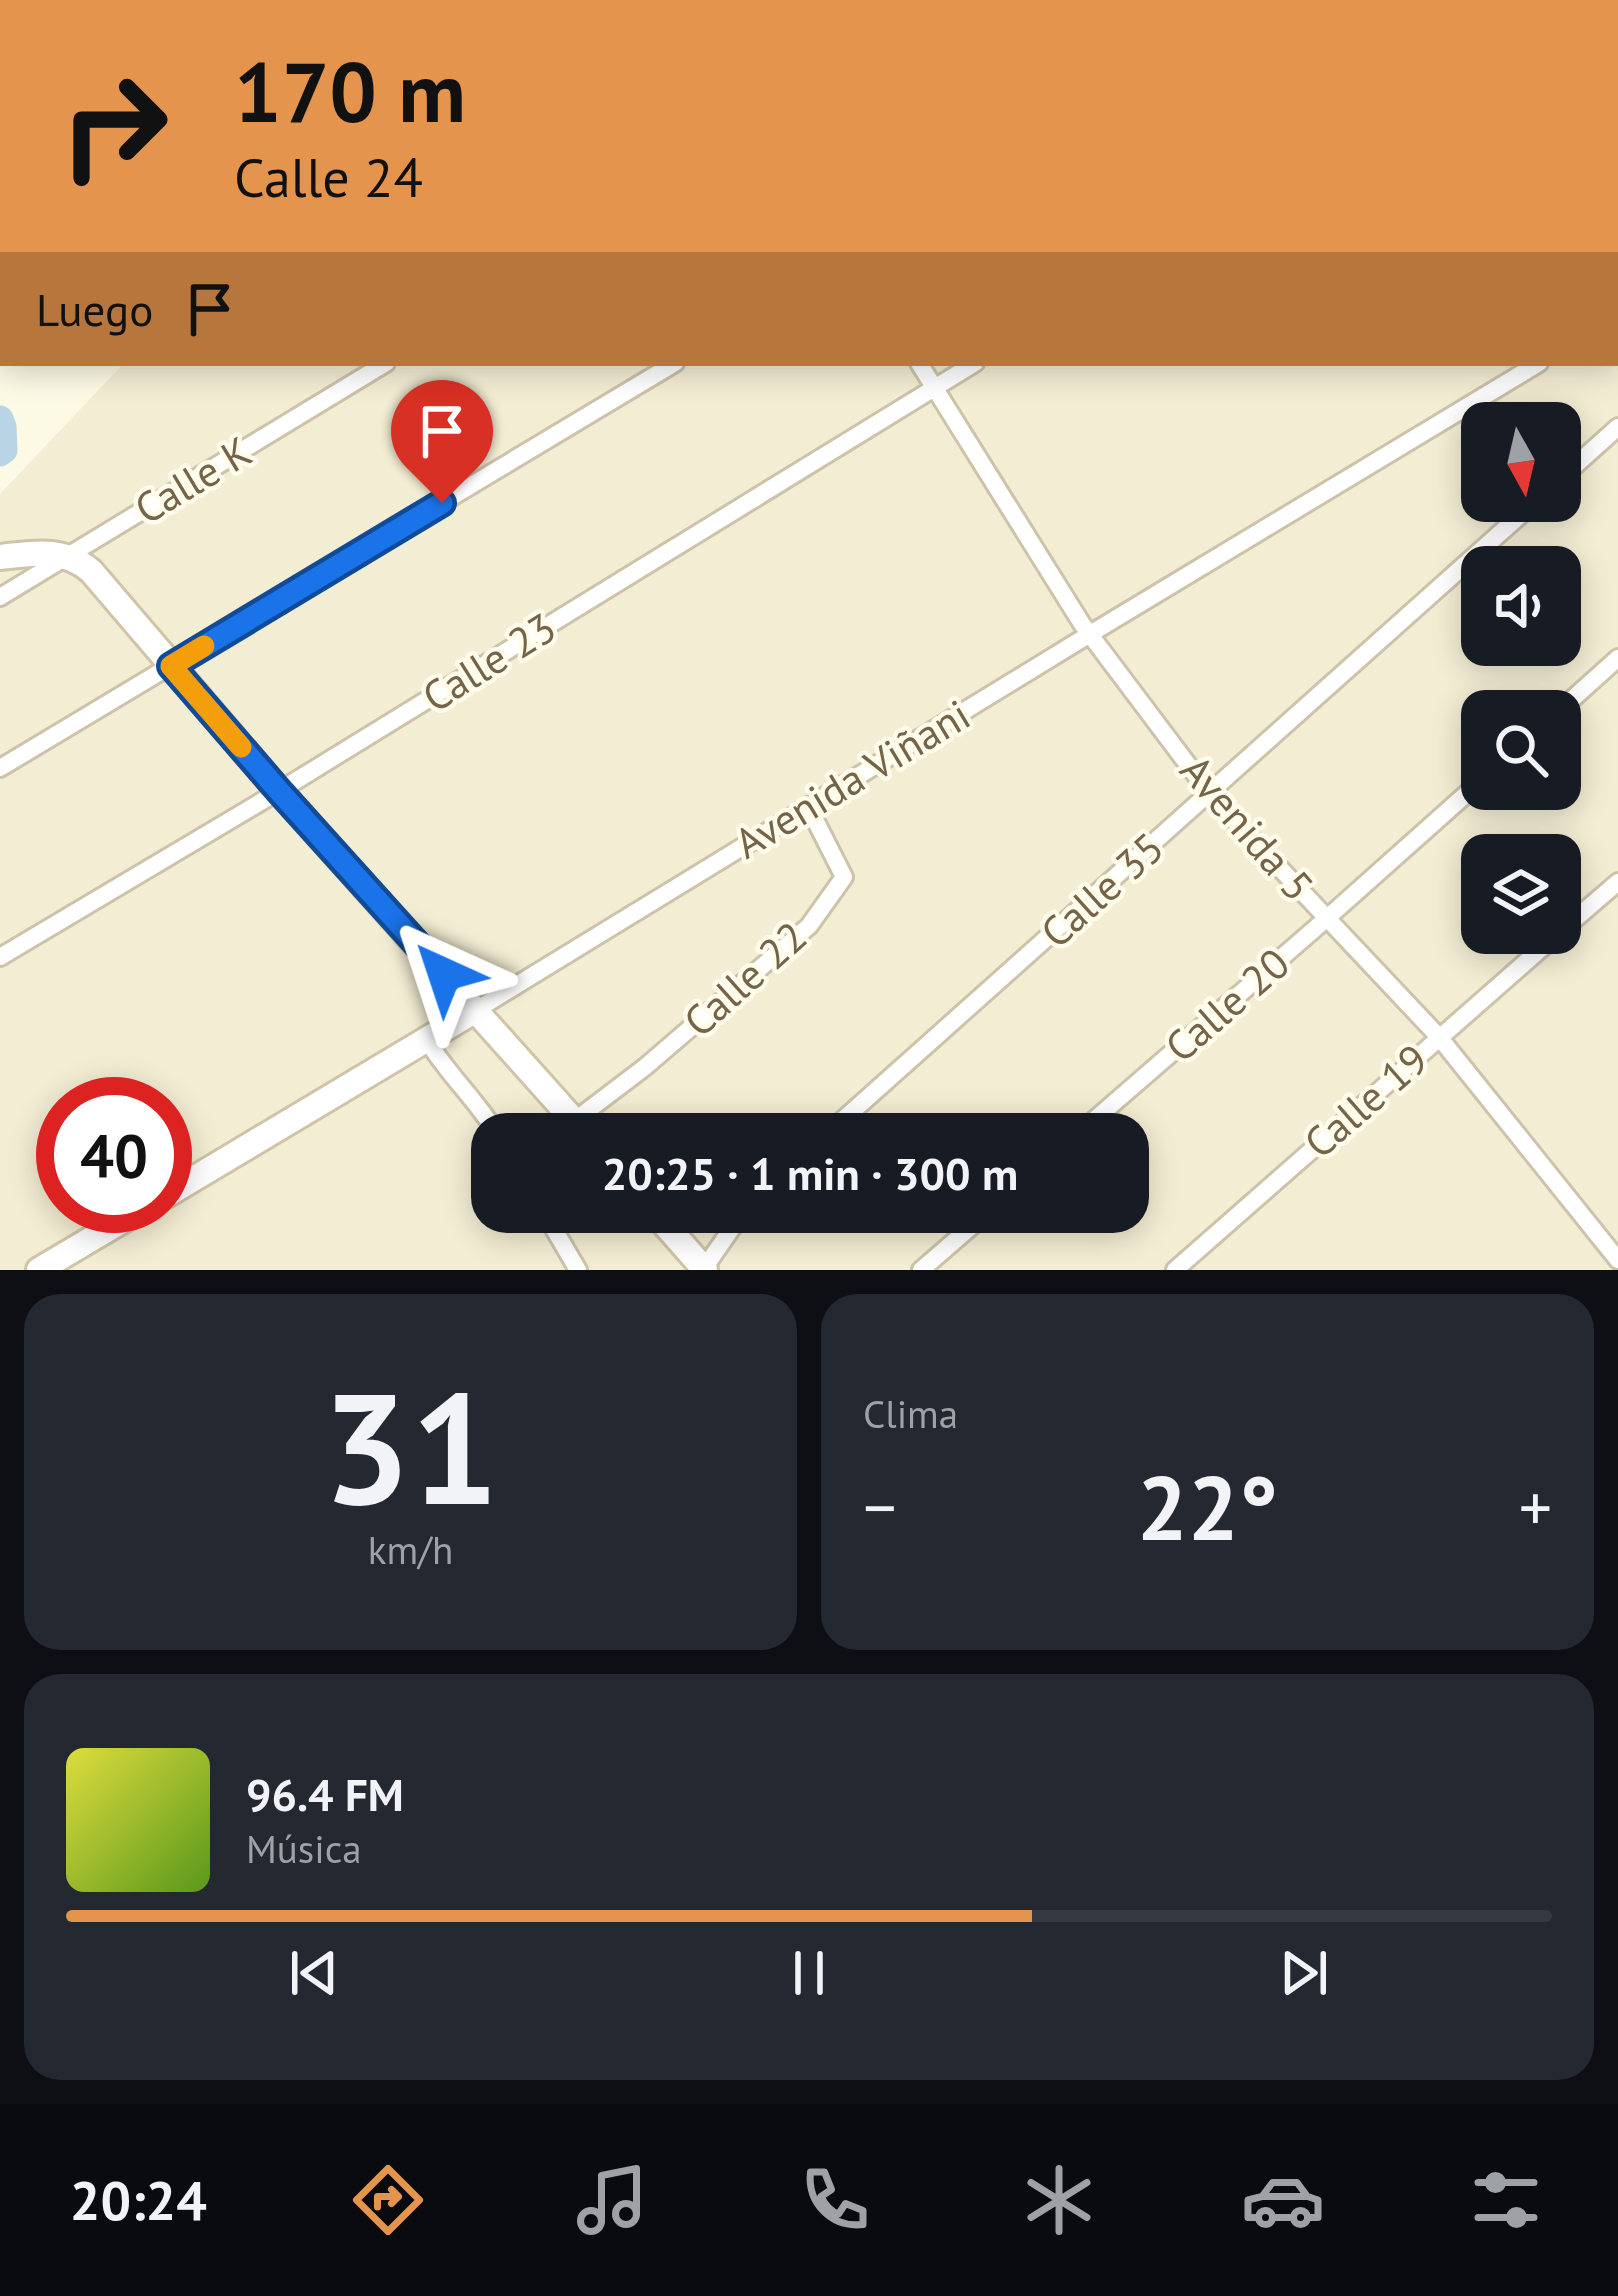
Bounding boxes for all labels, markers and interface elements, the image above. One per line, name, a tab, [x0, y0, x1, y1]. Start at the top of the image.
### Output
text: 170 m	[234, 36, 466, 145]
icon: right	[36, 48, 192, 204]
text: Calle 24	[234, 142, 423, 212]
icon: arrive	[177, 276, 243, 342]
text: Luego	[36, 280, 153, 338]
pin	[391, 380, 493, 503]
icon: arrive	[409, 398, 475, 464]
north arrow	[1461, 402, 1581, 522]
map controls	[1461, 402, 1581, 954]
street label: Calle K	[124, 423, 261, 536]
button: sound	[1461, 546, 1581, 666]
street label: Calle 23	[412, 599, 566, 724]
street label: Avenida Viñani	[724, 687, 979, 870]
button: search	[1461, 690, 1581, 810]
street label: Avenida 5	[1169, 743, 1326, 912]
street label: Calle 35	[1029, 820, 1175, 959]
button: layers	[1461, 834, 1581, 954]
street label: Calle 22	[672, 909, 818, 1048]
position arrow	[381, 911, 507, 1037]
street label: Calle 20	[1153, 936, 1300, 1074]
street label: Calle 19	[1292, 1032, 1439, 1170]
speed limit sign: 40	[36, 1077, 192, 1233]
text: 20:25 · 1 min · 300 m	[602, 1144, 1018, 1202]
text: 31	[322, 1345, 499, 1547]
text: Clima	[863, 1388, 958, 1439]
text: 22°	[1137, 1448, 1278, 1565]
text: −	[863, 1464, 896, 1549]
text: +	[1519, 1464, 1552, 1549]
text: km/h	[368, 1524, 453, 1575]
text: 96.4 FM	[246, 1765, 404, 1823]
text: Música	[246, 1823, 362, 1874]
icon: previous	[281, 1940, 347, 2006]
icon: pause	[776, 1940, 842, 2006]
icon: next	[1271, 1940, 1337, 2006]
icon: directions	[346, 2158, 430, 2242]
icon: music	[570, 2158, 654, 2242]
icon: phone	[793, 2158, 877, 2242]
icon: climate	[1017, 2158, 1101, 2242]
icon: car	[1241, 2158, 1325, 2242]
icon: filters	[1464, 2158, 1548, 2242]
text: 20:24	[70, 2165, 207, 2235]

